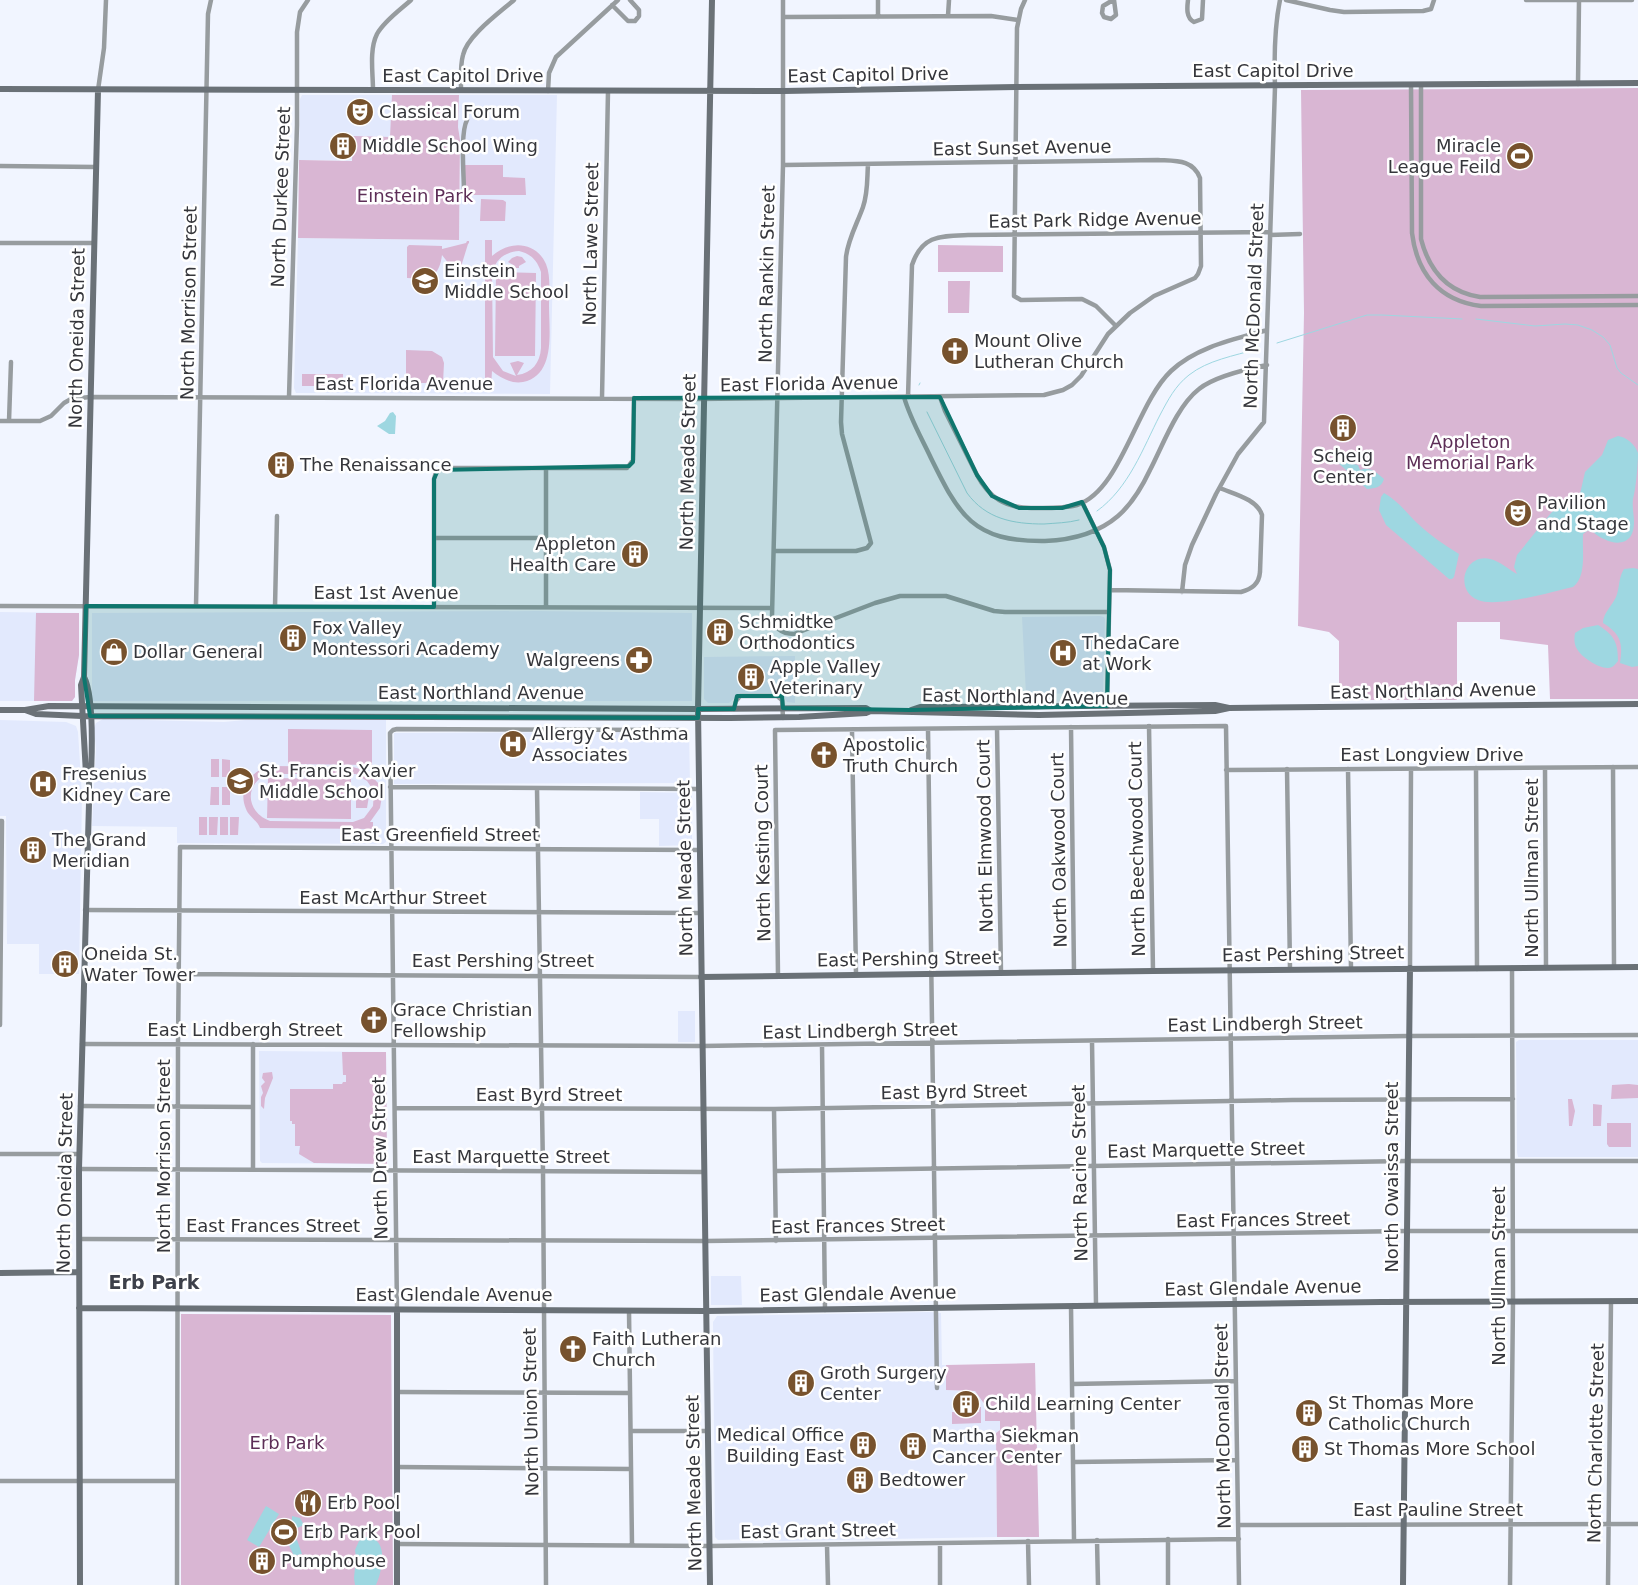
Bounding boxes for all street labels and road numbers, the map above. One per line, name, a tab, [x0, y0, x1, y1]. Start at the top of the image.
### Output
street label: East Capitol Drive	[1192, 60, 1354, 81]
street label: East Capitol Drive	[787, 63, 949, 86]
street label: East Capitol Drive	[382, 65, 544, 86]
street label: North Durkee Street	[267, 106, 294, 288]
street label: East Sunset Avenue	[932, 135, 1112, 160]
street label: North Lawe Street	[579, 162, 602, 326]
street label: North Rankin Street	[754, 185, 779, 363]
street label: North McDonald Street	[1239, 203, 1268, 409]
street label: North Morrison Street	[176, 206, 201, 400]
street label: East Park Ridge Avenue	[988, 207, 1202, 232]
street label: North Oneida Street	[64, 248, 89, 428]
street label: East Florida Avenue	[720, 371, 898, 396]
street label: East Florida Avenue	[315, 373, 493, 394]
street label: North Meade Street	[675, 374, 700, 550]
street label: East 1st Avenue	[313, 582, 459, 603]
street label: East Northland Avenue	[1330, 678, 1536, 703]
street label: East Northland Avenue	[378, 682, 584, 703]
street label: East Northland Avenue	[922, 684, 1128, 709]
street label: North Elmwood Court	[972, 739, 997, 933]
street label: North Beechwood Court	[1124, 741, 1149, 957]
street label: East Longview Drive	[1340, 744, 1524, 765]
street label: North Oakwood Court	[1046, 752, 1071, 948]
street label: North Kesting Court	[750, 764, 775, 942]
street label: North Ullman Street	[1521, 778, 1542, 958]
street label: North Meade Street	[672, 780, 697, 956]
street label: East Greenfield Street	[341, 824, 539, 845]
street label: East McArthur Street	[299, 887, 487, 908]
street label: East Pershing Street	[1222, 941, 1404, 966]
street label: East Pershing Street	[817, 946, 999, 971]
street label: East Pershing Street	[412, 950, 594, 971]
street label: East Lindbergh Street	[1167, 1011, 1363, 1036]
street label: East Lindbergh Street	[762, 1018, 958, 1043]
street label: East Lindbergh Street	[147, 1019, 343, 1040]
street label: North Morrison Street	[153, 1059, 174, 1253]
street label: North Drew Street	[368, 1076, 391, 1240]
street label: East Byrd Street	[881, 1080, 1027, 1103]
street label: North Owaissa Street	[1381, 1081, 1402, 1273]
street label: East Byrd Street	[476, 1084, 622, 1105]
street label: North Racine Street	[1067, 1084, 1092, 1262]
street label: North Oneida Street	[52, 1093, 77, 1273]
street label: East Marquette Street	[1107, 1137, 1305, 1162]
street label: East Marquette Street	[412, 1146, 610, 1167]
street label: North Ullman Street	[1488, 1186, 1509, 1366]
street label: East Frances Street	[1176, 1207, 1350, 1232]
street label: East Frances Street	[771, 1213, 945, 1238]
street label: East Frances Street	[186, 1215, 360, 1236]
street label: East Glendale Avenue	[1164, 1275, 1362, 1300]
street label: East Glendale Avenue	[759, 1281, 957, 1306]
street label: East Glendale Avenue	[355, 1284, 553, 1305]
street label: North McDonald Street	[1210, 1323, 1235, 1529]
street label: North Union Street	[519, 1328, 542, 1496]
street label: North Charlotte Street	[1583, 1343, 1608, 1543]
street label: North Meade Street	[681, 1395, 706, 1571]
street label: East Pauline Street	[1353, 1499, 1523, 1520]
street label: East Grant Street	[740, 1519, 896, 1542]

